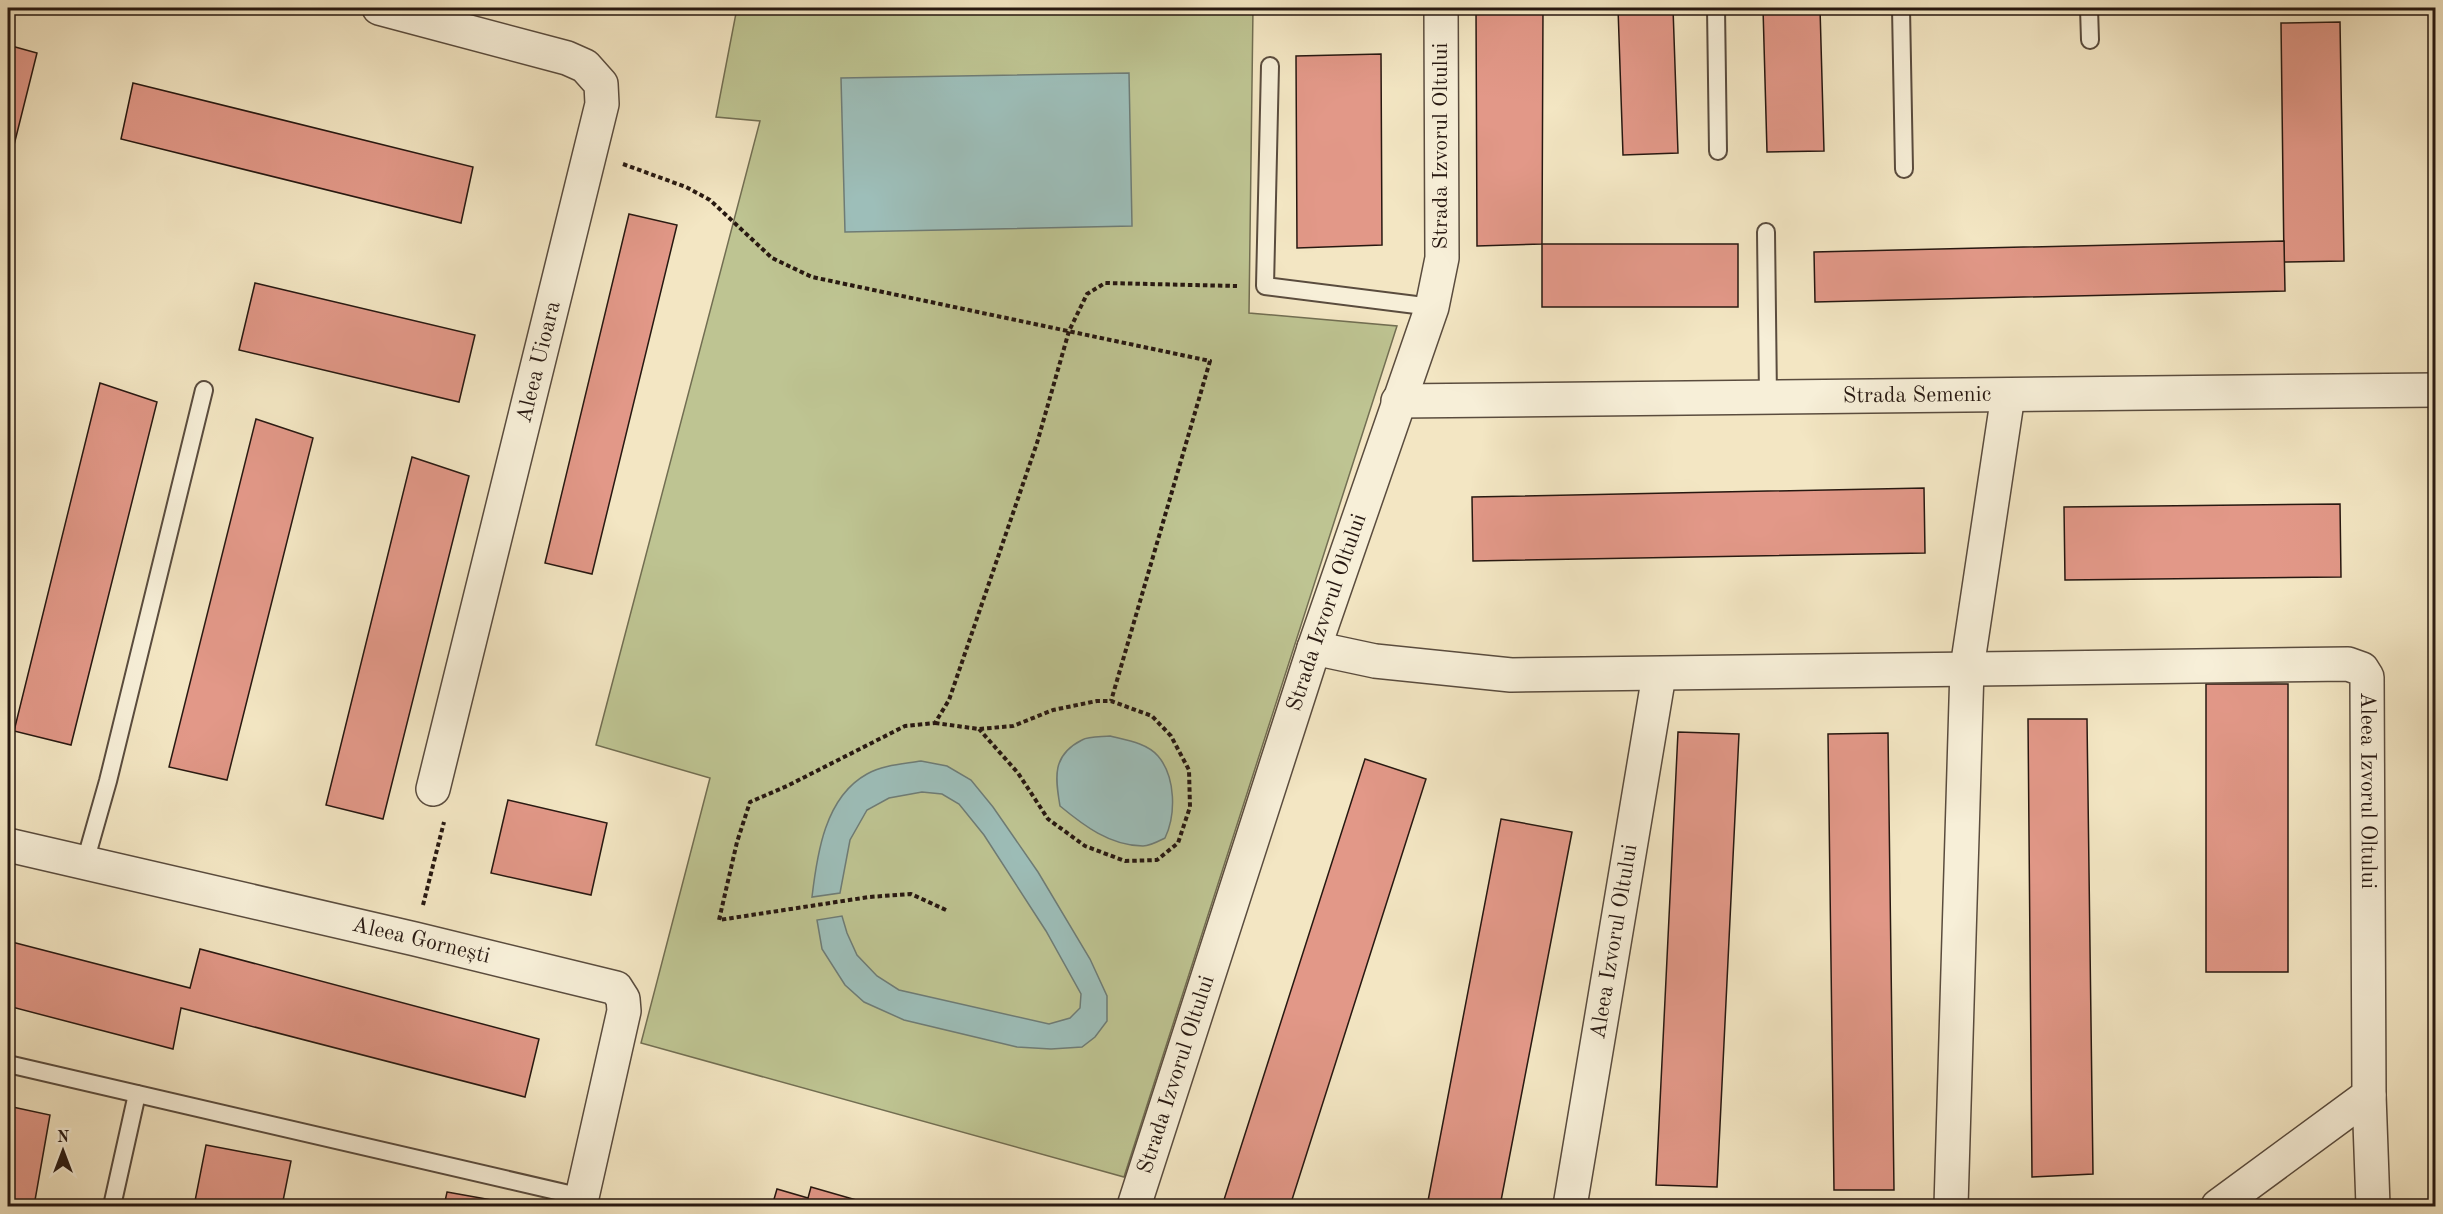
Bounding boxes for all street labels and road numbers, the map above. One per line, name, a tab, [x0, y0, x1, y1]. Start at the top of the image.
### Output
street label: Strada Izvorul Oltului	[1430, 42, 1452, 249]
street label: Aleea Uioara	[513, 299, 565, 425]
street label: Strada Semenic	[1843, 384, 1991, 407]
street label: Strada Izvorul Oltului	[1283, 511, 1371, 714]
street label: Aleea Izvorul Oltului	[2356, 692, 2379, 889]
street label: Aleea Izvorul Oltului	[1587, 843, 1641, 1041]
street label: Aleea Gornești	[350, 914, 492, 968]
street label: Strada Izvorul Oltului	[1134, 973, 1219, 1177]

